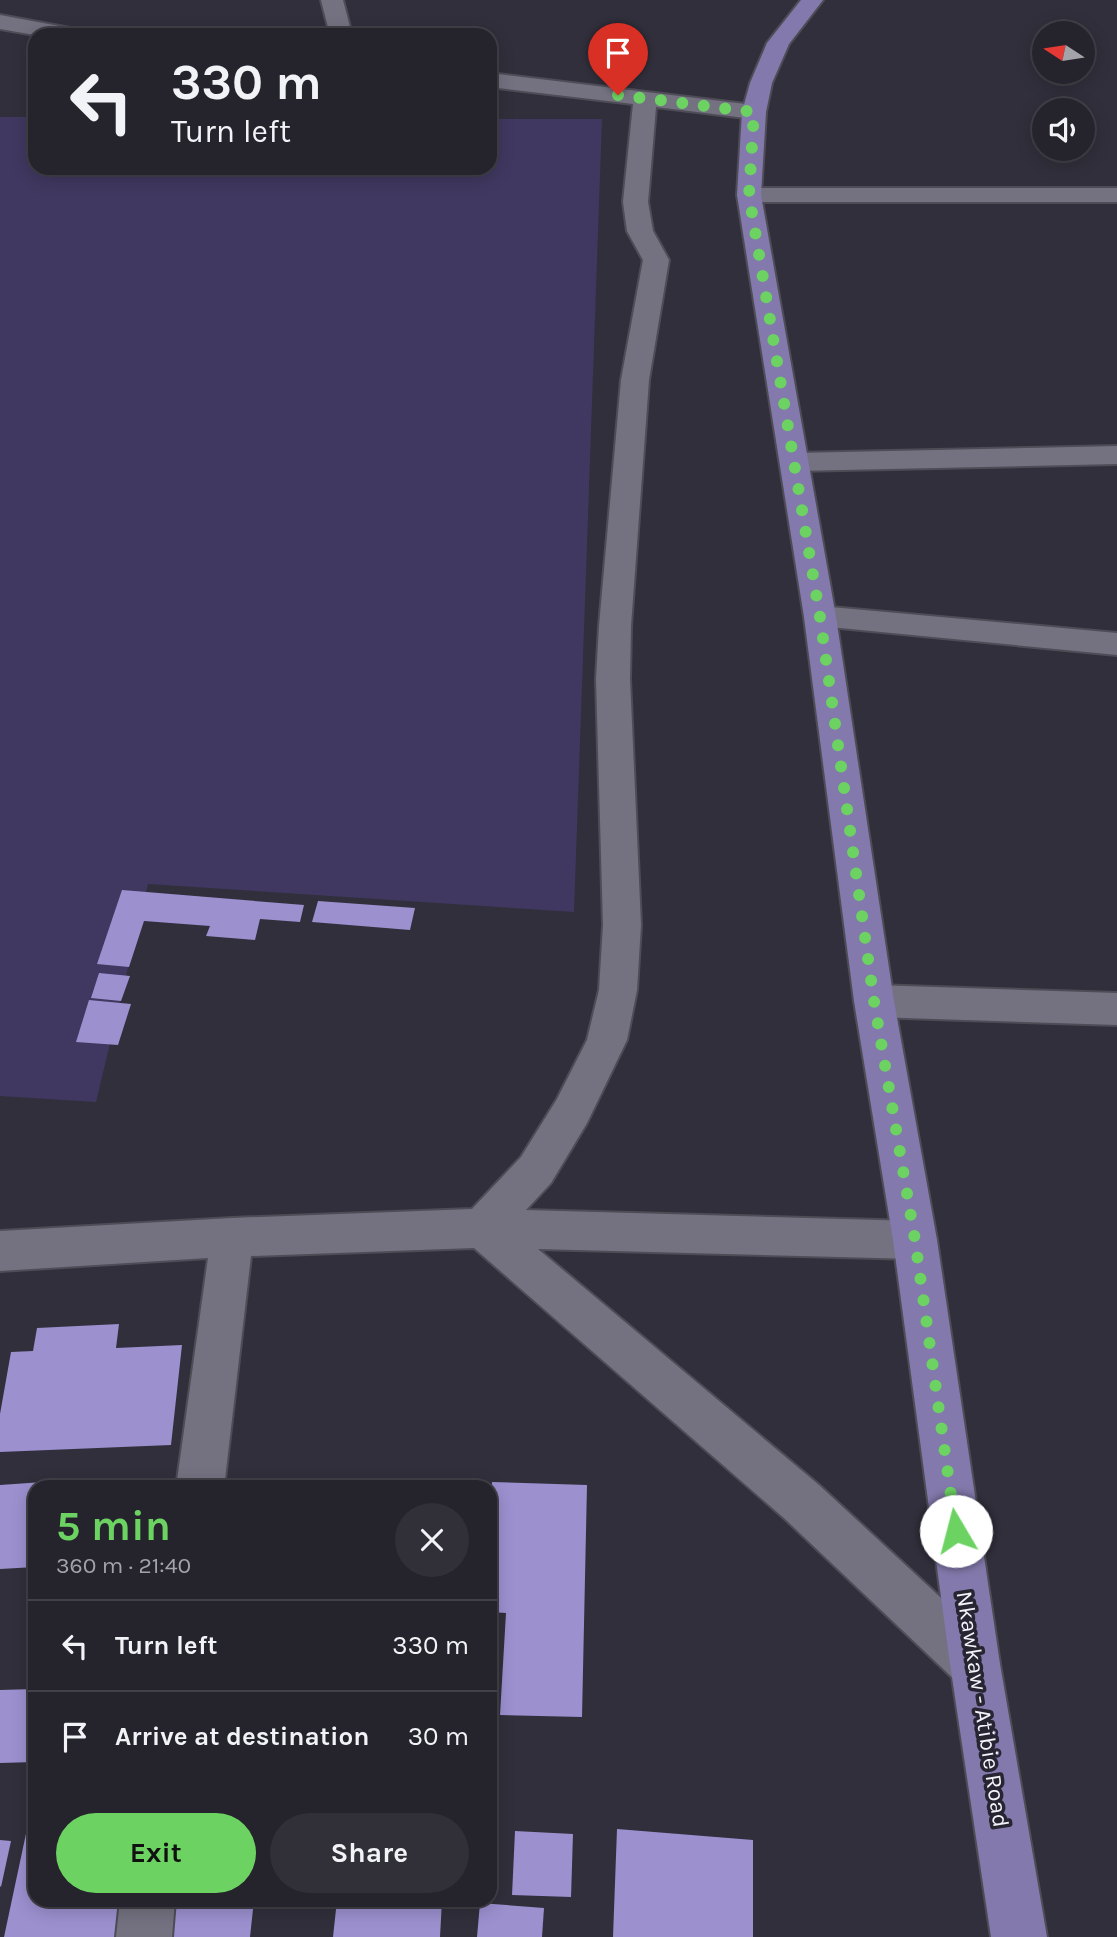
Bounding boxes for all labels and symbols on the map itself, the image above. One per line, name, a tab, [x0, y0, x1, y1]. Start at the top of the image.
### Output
north arrow	[1032, 21, 1096, 84]
pin	[588, 23, 648, 95]
position arrow	[919, 1494, 993, 1568]
street label: Nkawkaw - Atibie Road	[951, 1589, 1015, 1829]

